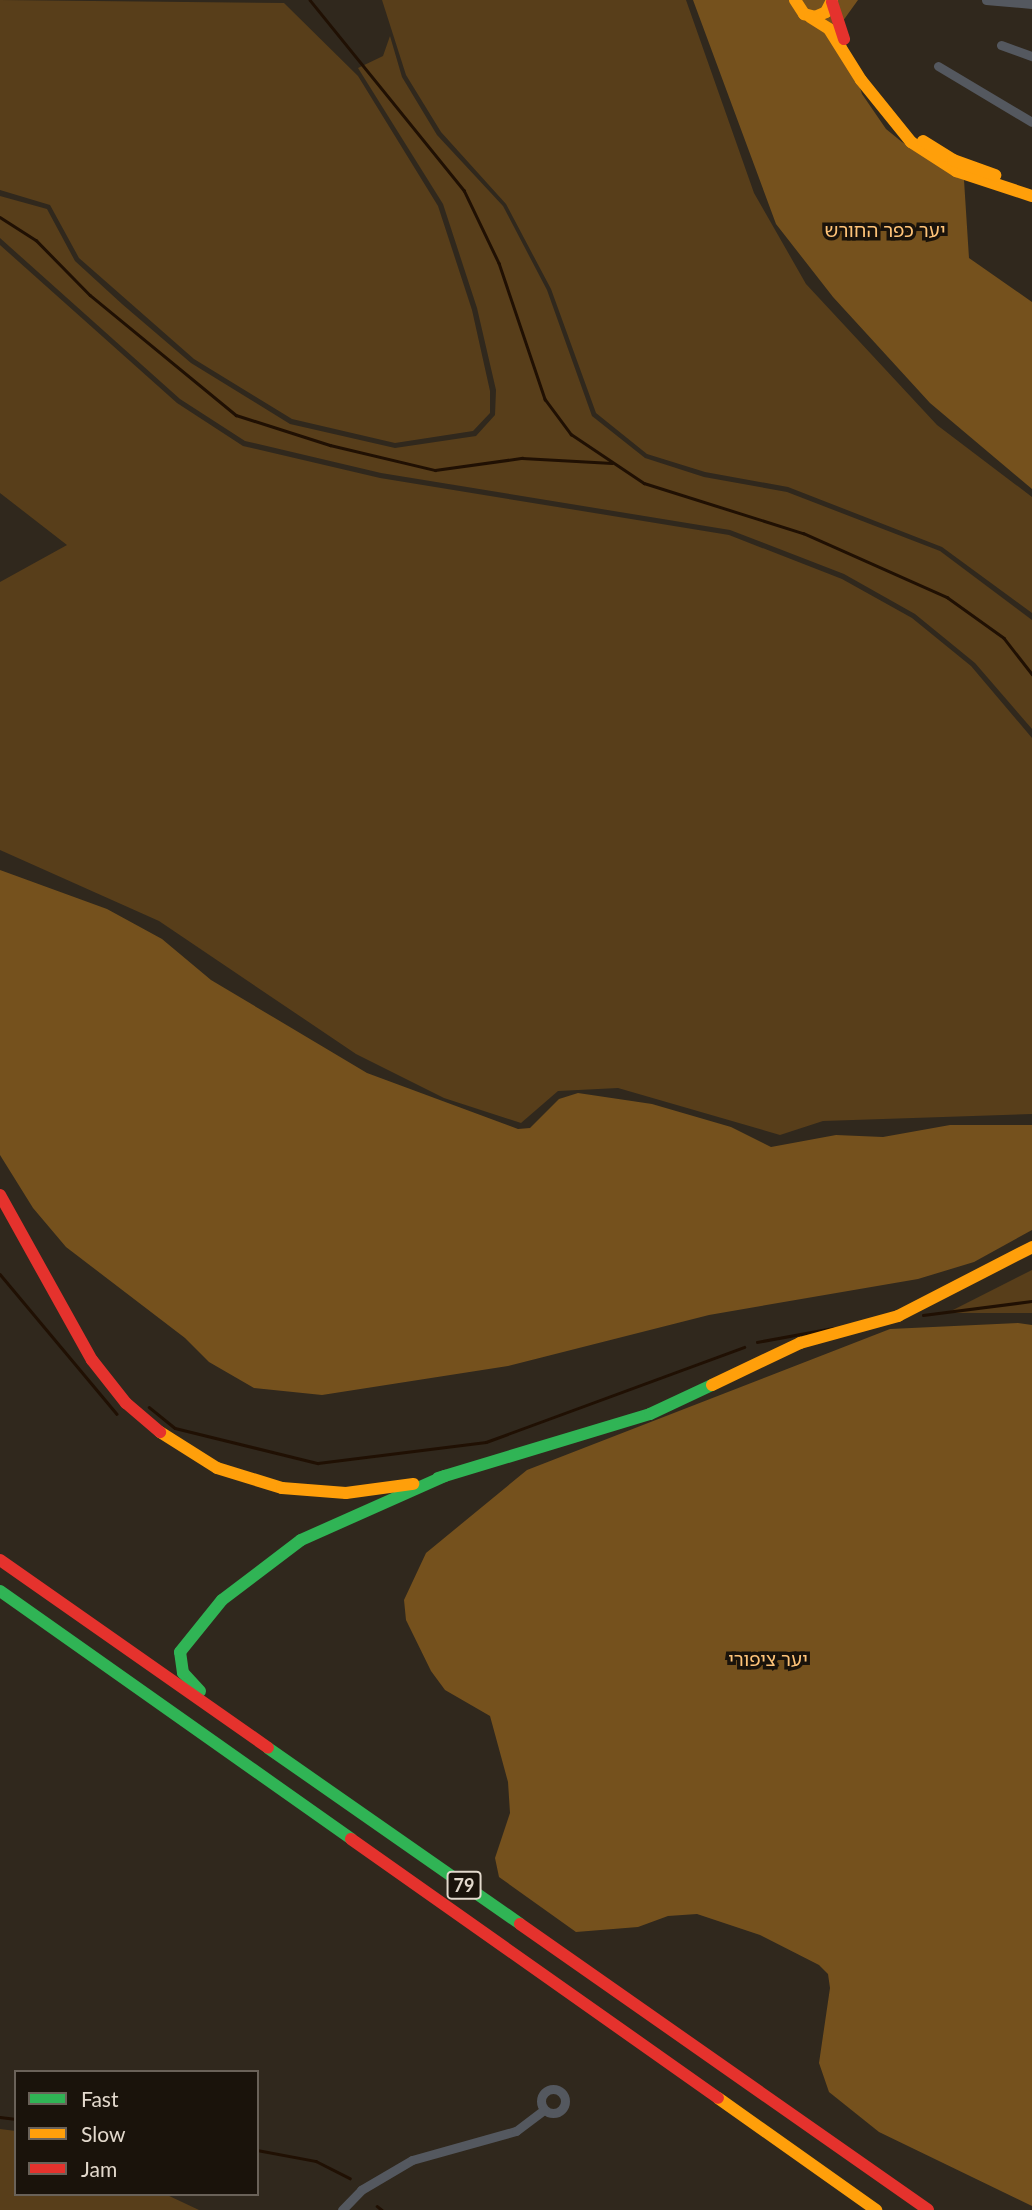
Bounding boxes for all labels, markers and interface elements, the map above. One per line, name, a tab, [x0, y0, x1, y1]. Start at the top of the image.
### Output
park label: יער כפר החורש	[825, 219, 945, 241]
park label: יער ציפורי	[728, 1648, 808, 1670]
road number: 79	[447, 1870, 482, 1899]
legend	[14, 2070, 259, 2196]
text: Fast	[81, 2086, 118, 2111]
text: Slow	[81, 2121, 125, 2146]
text: Jam	[81, 2156, 117, 2181]

